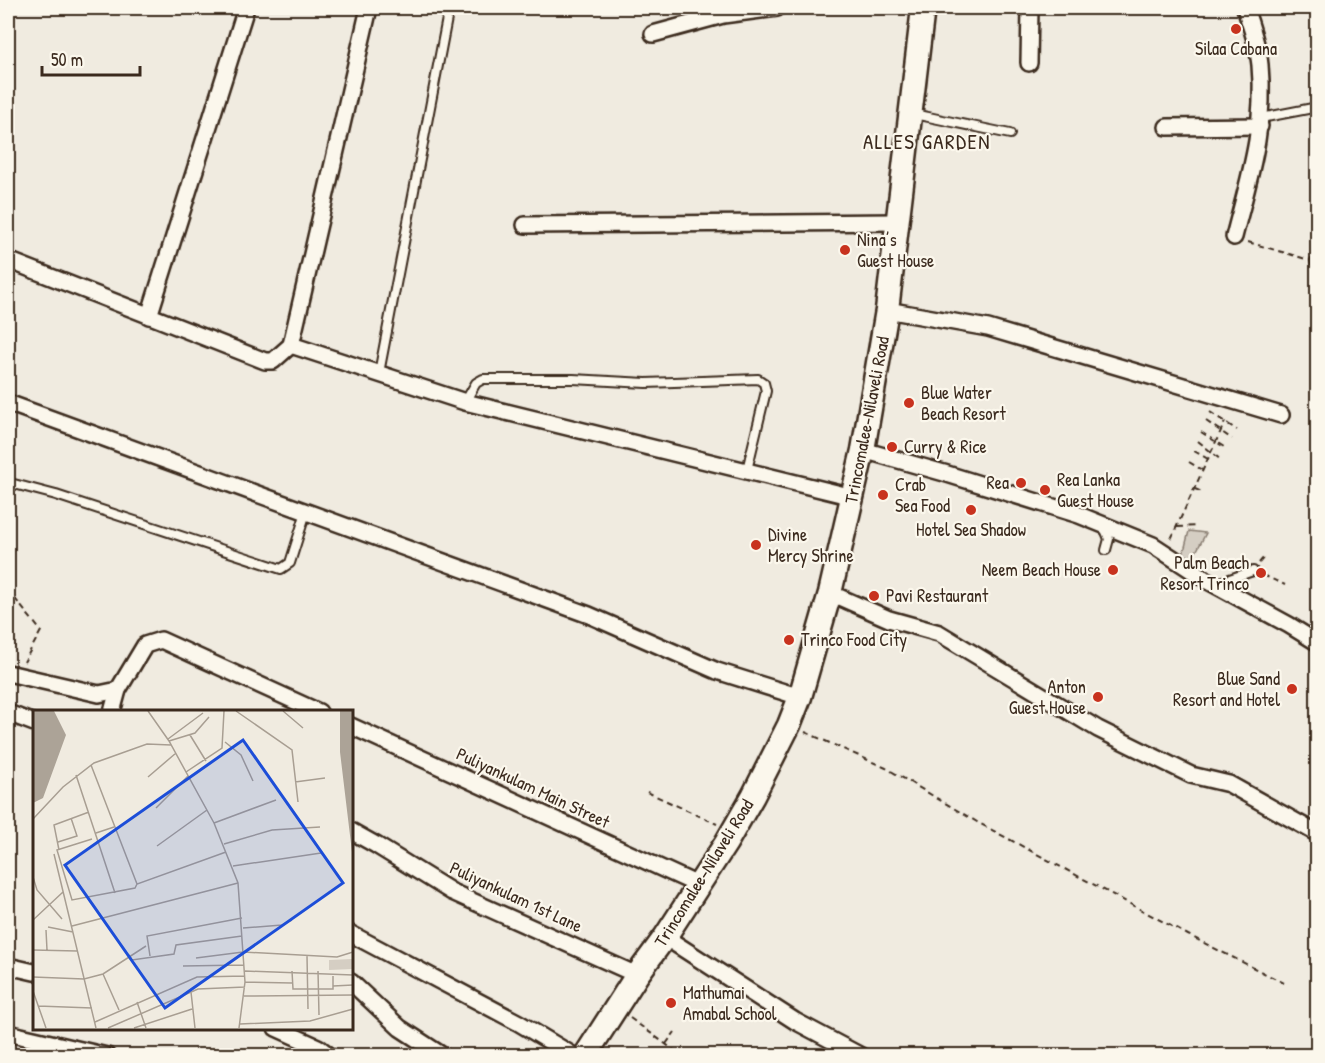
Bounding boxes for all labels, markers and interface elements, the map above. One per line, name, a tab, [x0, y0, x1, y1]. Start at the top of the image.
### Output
marker: Silaa Cabana	[1229, 22, 1243, 36]
place label: Silaa Cabana	[1195, 36, 1277, 61]
scale bar	[42, 39, 140, 77]
text: 50 m	[51, 47, 83, 72]
district label: ALLES GARDEN	[863, 127, 991, 156]
place label: Nina’s Guest House	[857, 227, 934, 273]
marker: Nina’s Guest House	[838, 243, 852, 257]
street label: Trincomalee-Nilaveli Road	[838, 334, 895, 506]
place label: Blue Water Beach Resort	[921, 380, 1006, 426]
marker: Blue Water Beach Resort	[902, 396, 916, 410]
place label: Curry & Rice	[904, 434, 987, 459]
marker: Curry & Rice	[885, 440, 899, 454]
place label: Rea Lanka Guest House	[1057, 467, 1134, 513]
place label: Rea	[987, 470, 1009, 495]
place label: Crab Sea Food	[895, 472, 950, 518]
marker: Rea	[1014, 476, 1028, 490]
marker: Rea Lanka Guest House	[1038, 483, 1052, 497]
marker: Crab Sea Food	[876, 488, 890, 502]
marker: Hotel Sea Shadow	[964, 503, 978, 517]
place label: Hotel Sea Shadow	[916, 517, 1026, 542]
place label: Divine Mercy Shrine	[768, 522, 854, 568]
marker: Divine Mercy Shrine	[749, 538, 763, 552]
place label: Palm Beach Resort Trinco	[1160, 550, 1249, 596]
place label: Neem Beach House	[982, 557, 1101, 582]
marker: Neem Beach House	[1106, 563, 1120, 577]
marker: Palm Beach Resort Trinco	[1254, 566, 1268, 580]
place label: Pavi Restaurant	[886, 583, 989, 608]
marker: Pavi Restaurant	[867, 589, 881, 603]
place label: Trinco Food City	[801, 627, 907, 652]
marker: Trinco Food City	[782, 633, 796, 647]
place label: Blue Sand Resort and Hotel	[1173, 666, 1280, 712]
place label: Anton Guest House	[1009, 674, 1086, 720]
marker: Blue Sand Resort and Hotel	[1285, 682, 1299, 696]
marker: Anton Guest House	[1091, 690, 1105, 704]
inset map	[33, 710, 352, 1030]
street label: Puliyankulam Main Street	[453, 741, 615, 834]
street label: Trincomalee-Nilaveli Road	[648, 794, 759, 951]
street label: Puliyankulam 1st Lane	[446, 855, 586, 938]
place label: Mathumai Amabal School	[683, 980, 777, 1026]
marker: Mathumai Amabal School	[664, 996, 678, 1010]

